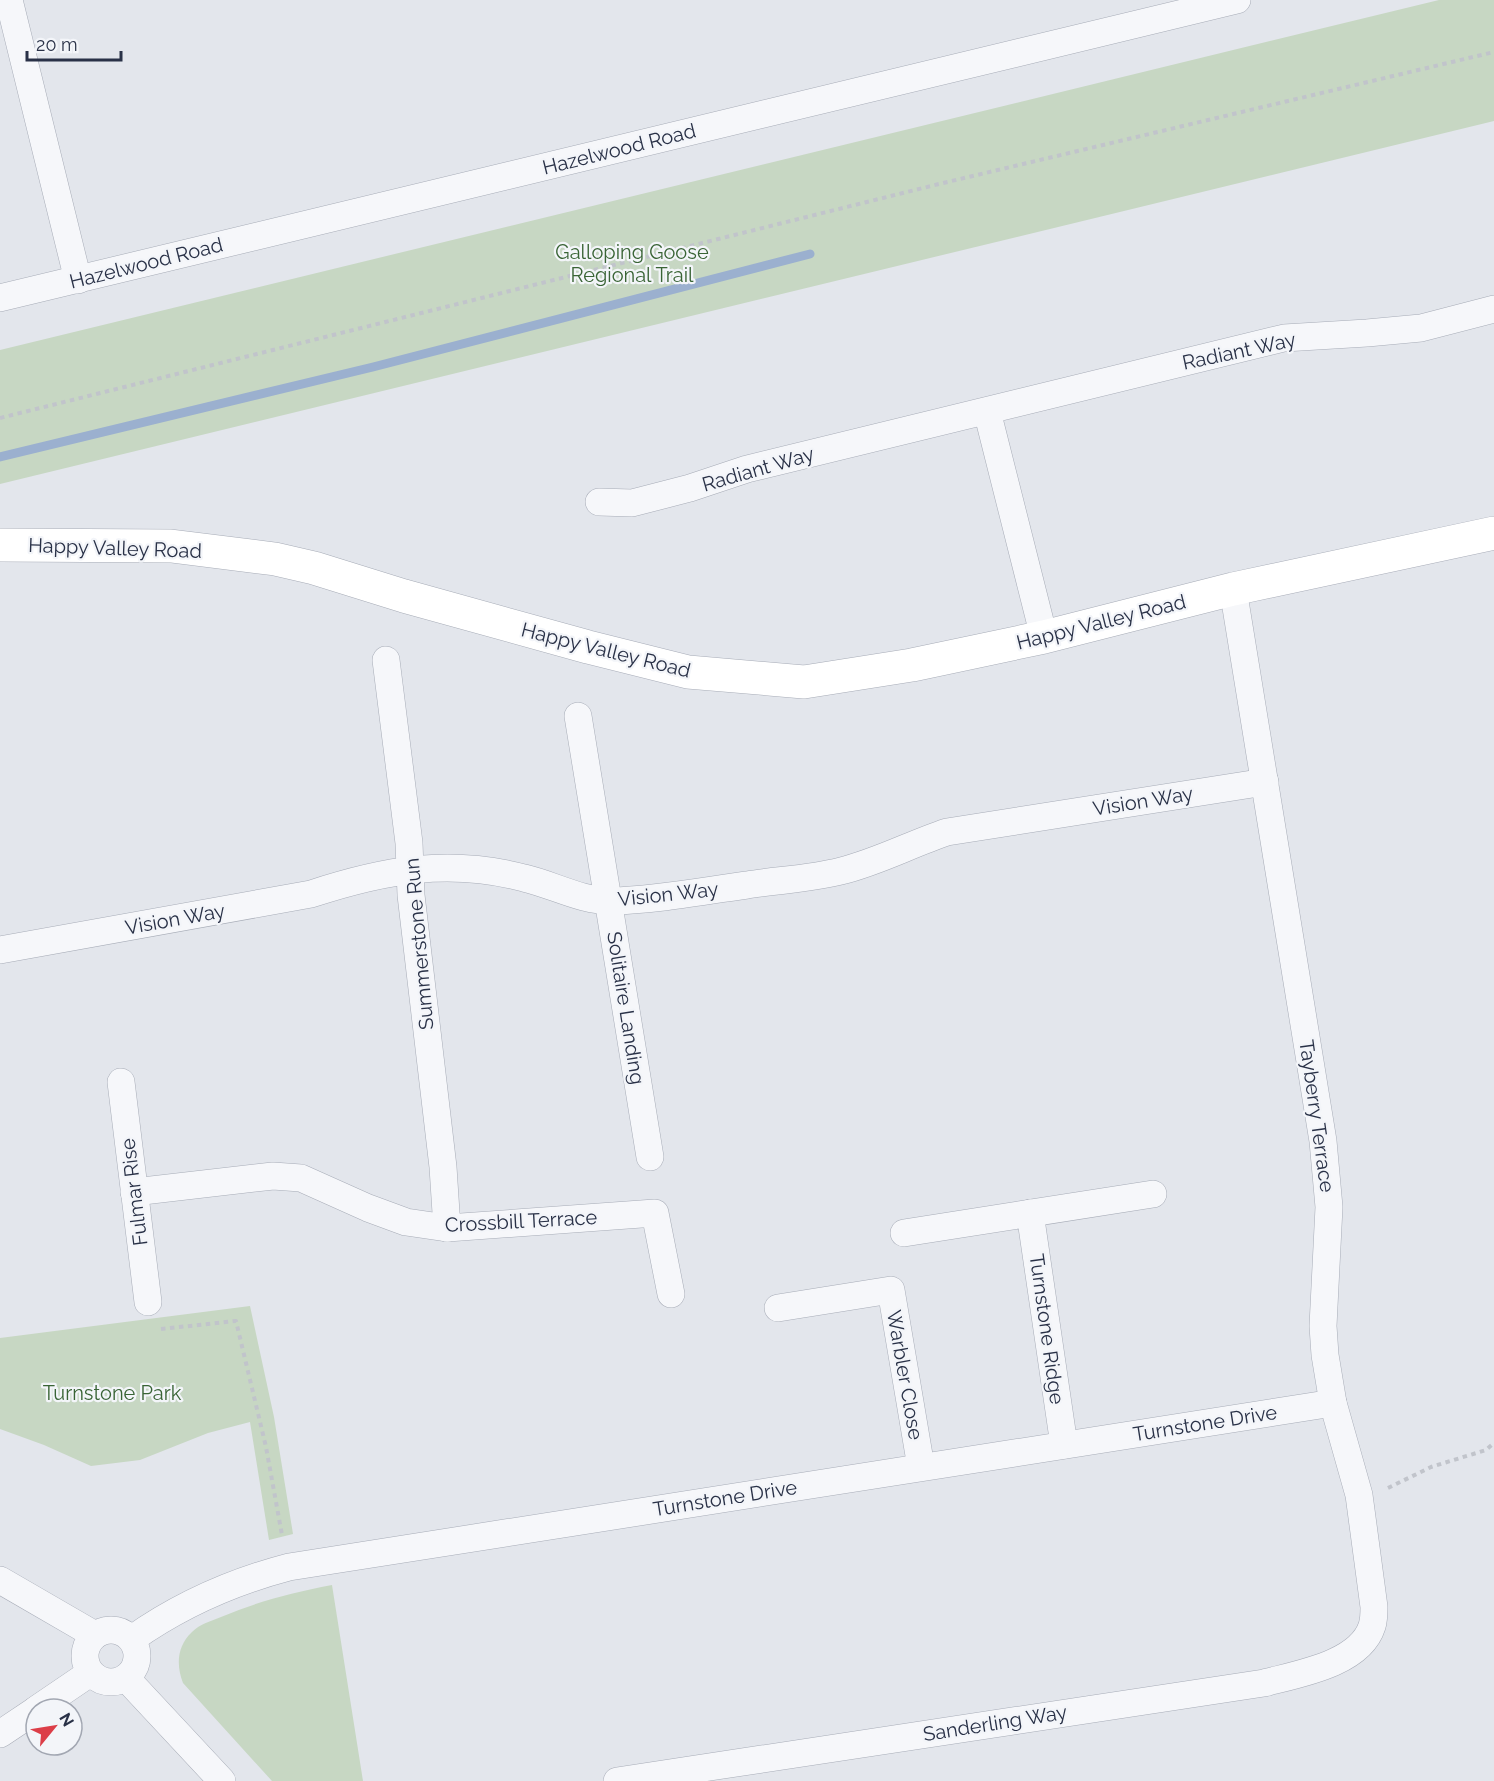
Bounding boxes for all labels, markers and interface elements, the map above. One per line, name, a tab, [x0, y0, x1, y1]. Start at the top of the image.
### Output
scale bar	[27, 24, 122, 62]
text: 20 m	[36, 34, 78, 55]
street label: Hazelwood Road	[540, 118, 698, 180]
street label: Hazelwood Road	[67, 232, 225, 294]
park label: Galloping Goose Regional Trail	[555, 240, 709, 287]
street label: Radiant Way	[1180, 327, 1298, 375]
street label: Radiant Way	[699, 442, 817, 496]
street label: Happy Valley Road	[28, 533, 202, 563]
street label: Happy Valley Road	[1014, 589, 1188, 655]
street label: Happy Valley Road	[519, 617, 693, 683]
street label: Vision Way	[1091, 781, 1195, 821]
street label: Summerstone Run	[400, 857, 438, 1031]
street label: Vision Way	[616, 877, 720, 911]
street label: Vision Way	[123, 898, 227, 940]
street label: Solitaire Landing	[602, 930, 650, 1086]
street label: Tayberry Terrace	[1294, 1038, 1340, 1194]
street label: Fulmar Rise	[115, 1137, 152, 1247]
street label: Crossbill Terrace	[444, 1205, 598, 1237]
street label: Turnstone Ridge	[1025, 1252, 1069, 1406]
street label: Warbler Close	[882, 1308, 928, 1442]
park label: Turnstone Park	[43, 1381, 182, 1405]
street label: Turnstone Drive	[1131, 1400, 1279, 1446]
street label: Turnstone Drive	[651, 1475, 799, 1521]
north arrow	[24, 1697, 84, 1757]
street label: Sanderling Way	[921, 1700, 1069, 1746]
text: N	[55, 1710, 78, 1730]

